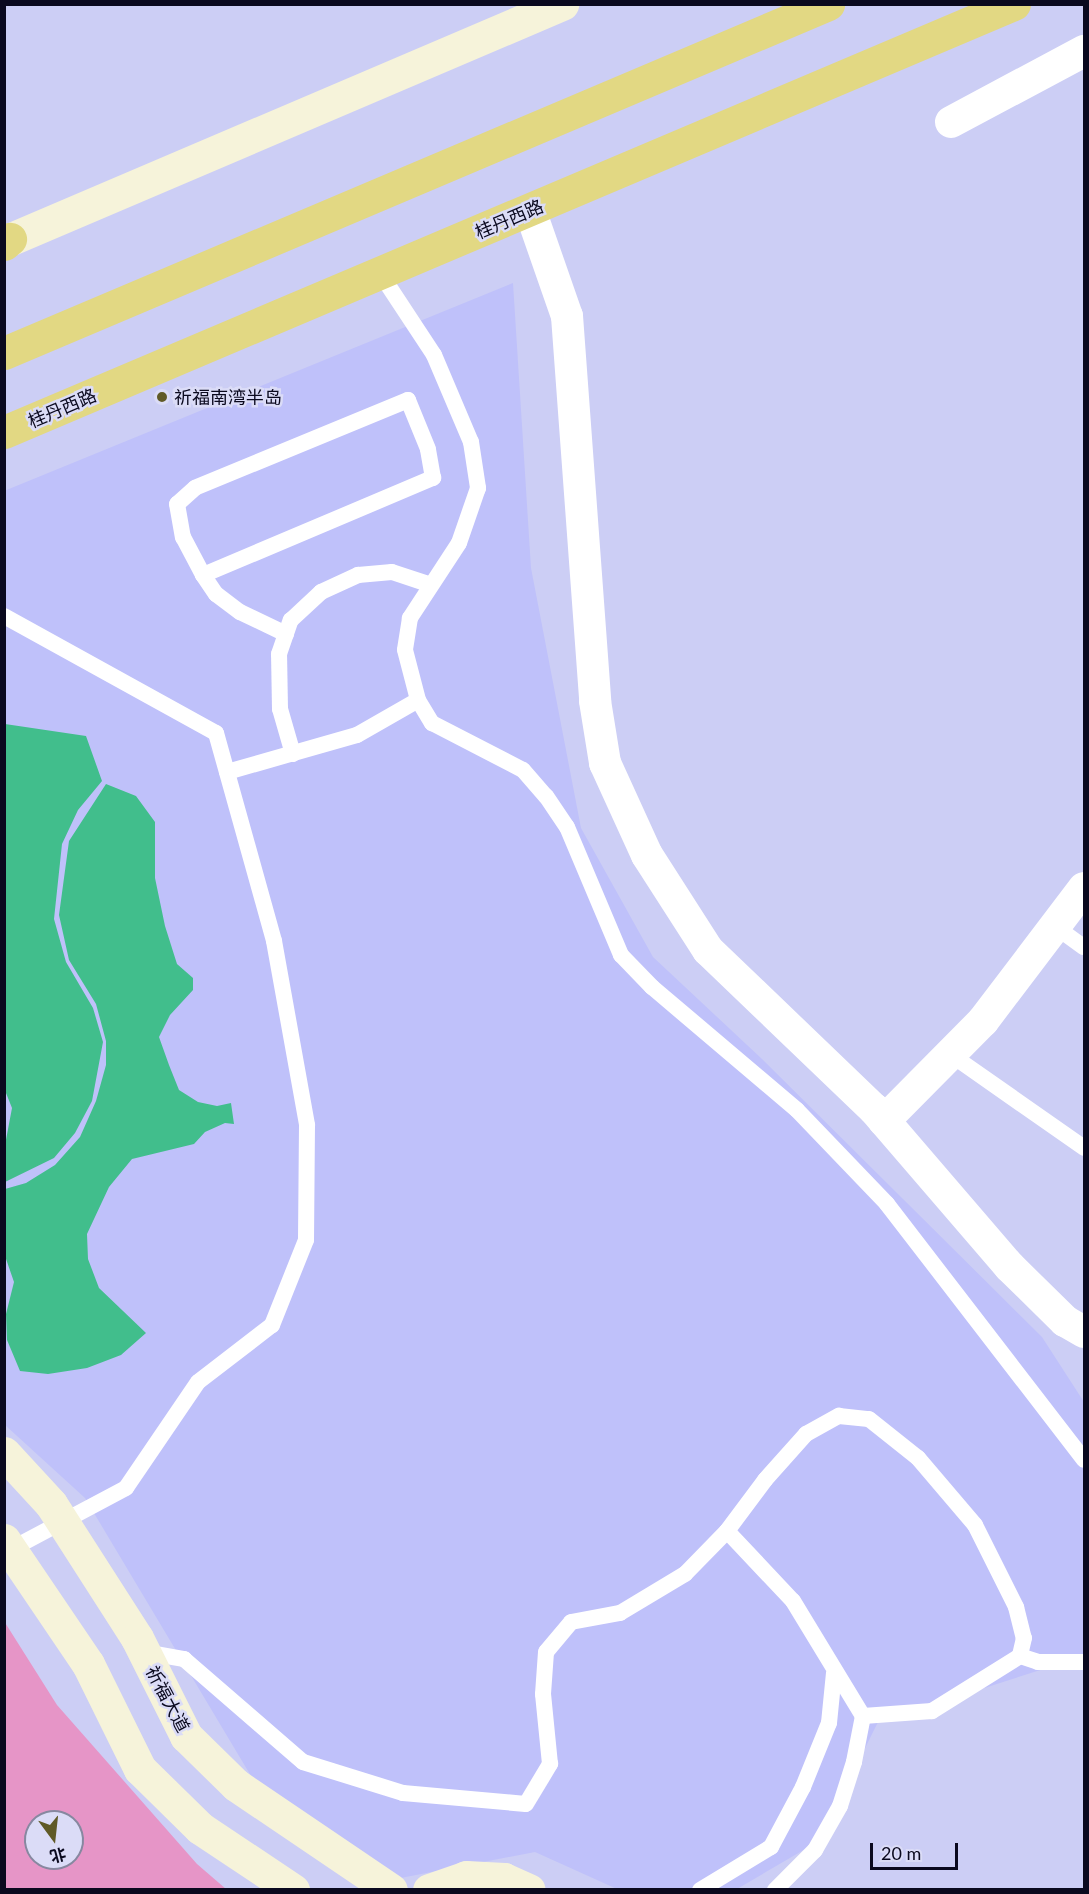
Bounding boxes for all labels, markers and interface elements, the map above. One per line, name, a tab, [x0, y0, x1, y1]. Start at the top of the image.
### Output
street label: 桂丹西路	[472, 195, 546, 243]
street label: 桂丹西路	[25, 384, 99, 432]
place label: 祈福南湾半岛	[174, 386, 282, 408]
marker: 祈福南湾半岛	[155, 390, 169, 404]
street label: 祈福大道	[142, 1662, 194, 1736]
north arrow	[24, 1810, 84, 1870]
scale bar	[873, 1831, 962, 1869]
text: 20 m	[881, 1842, 921, 1864]
text: 北	[48, 1845, 68, 1867]

